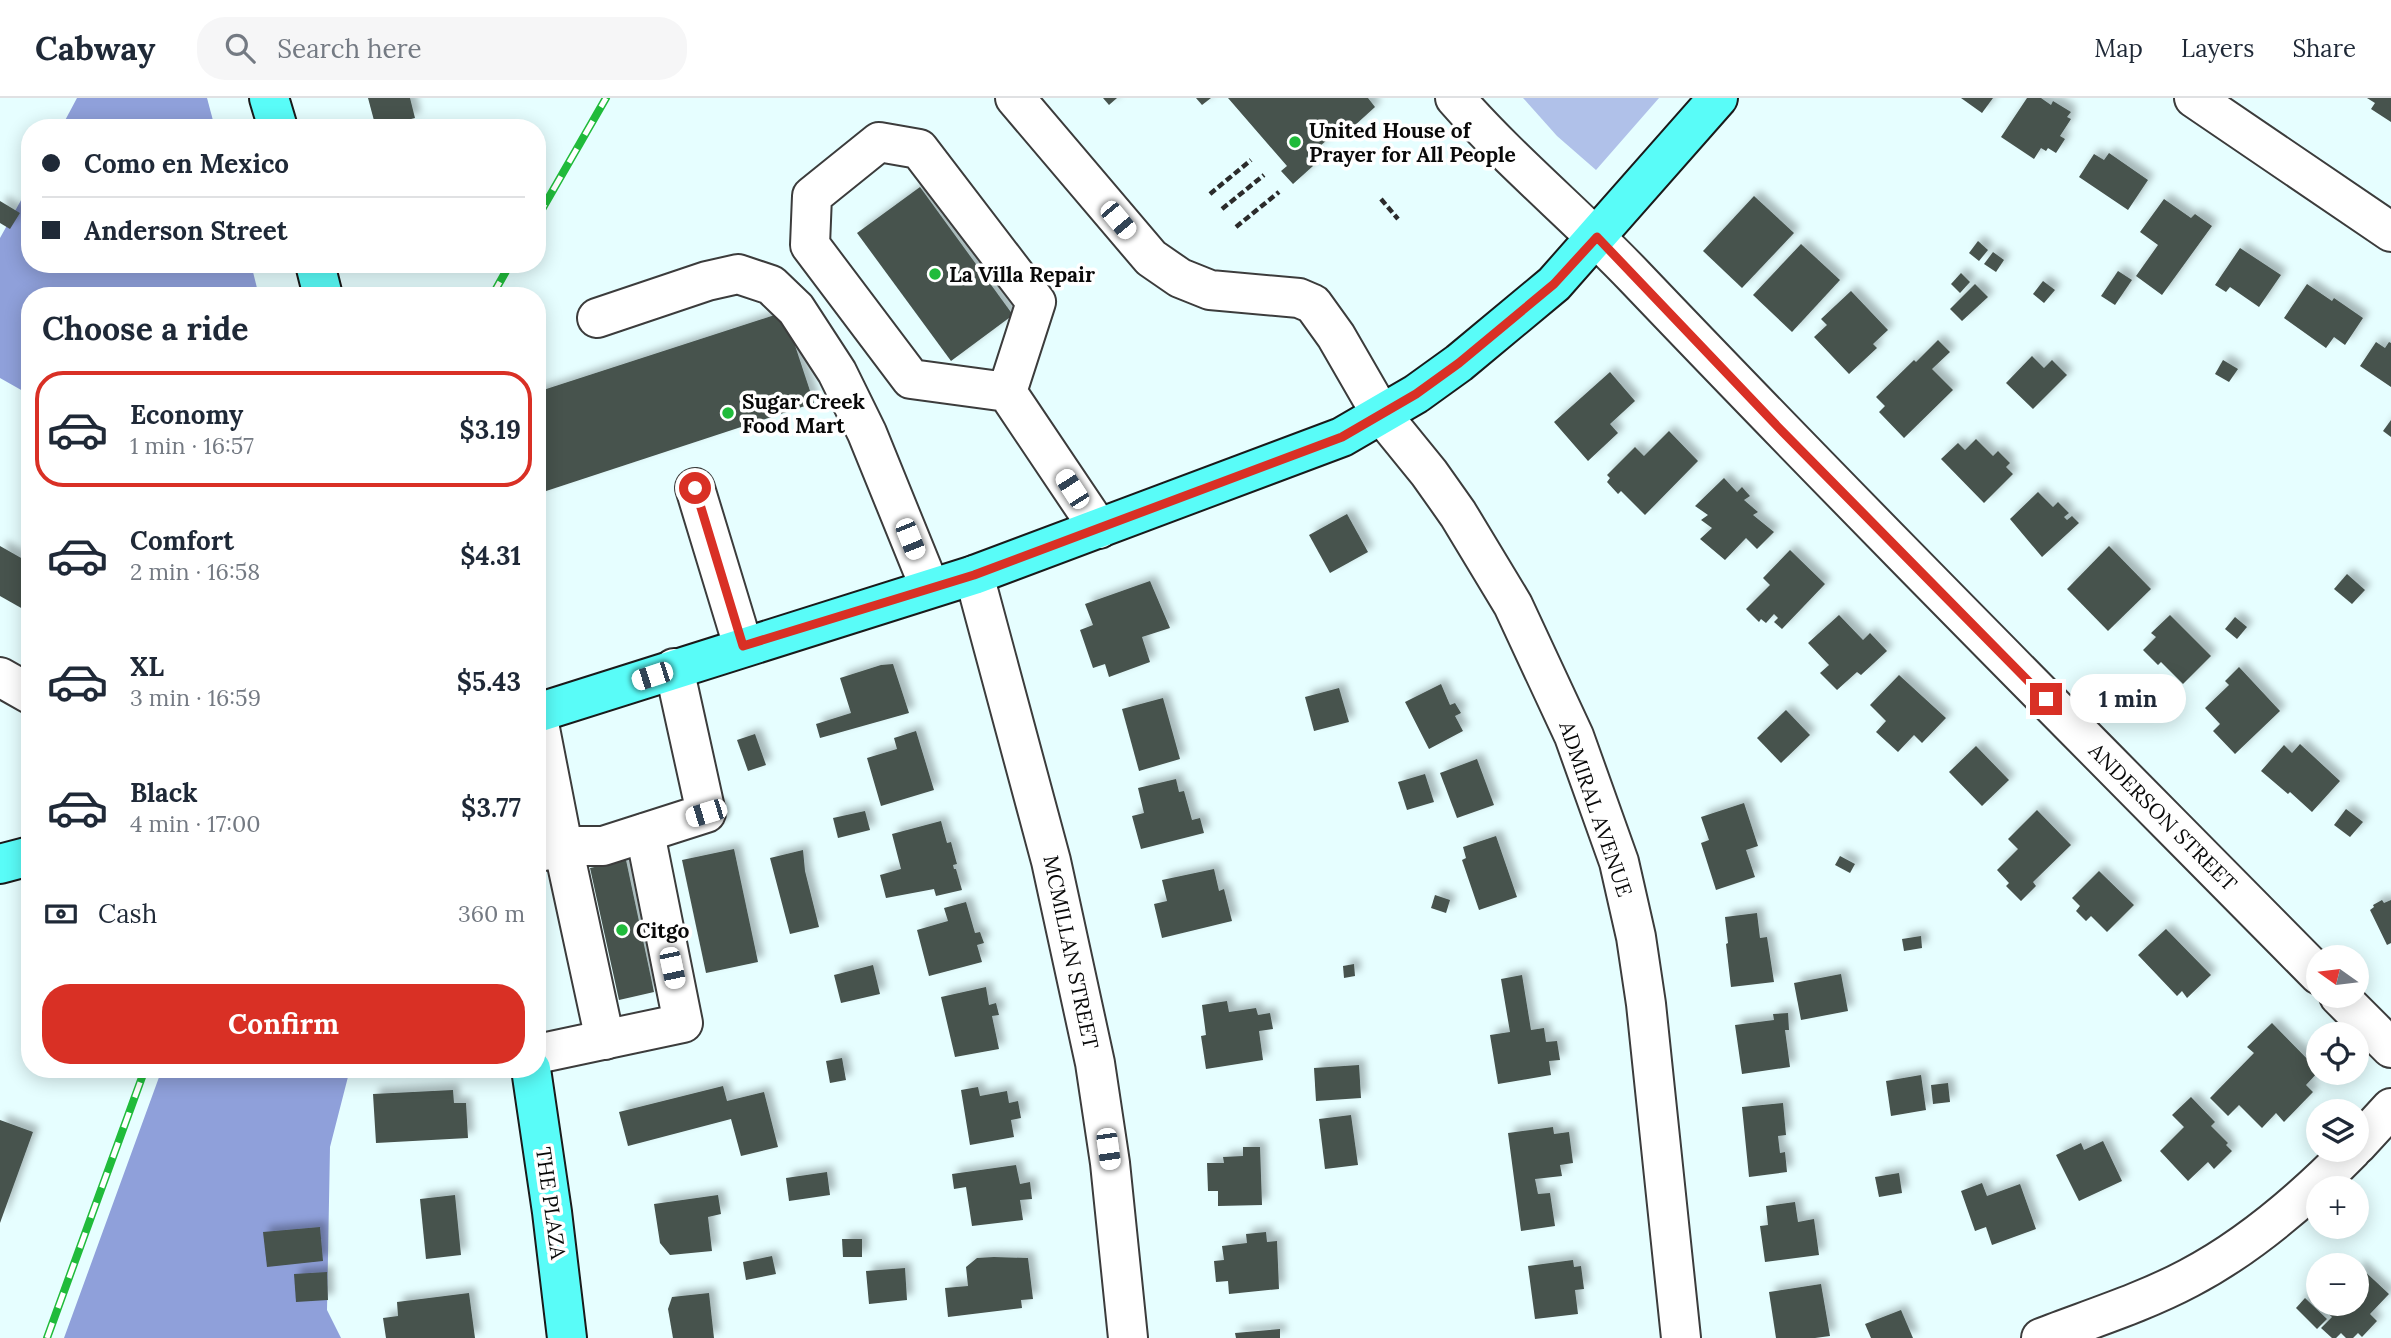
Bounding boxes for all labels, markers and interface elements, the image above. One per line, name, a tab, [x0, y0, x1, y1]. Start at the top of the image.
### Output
search box	[197, 17, 687, 80]
text: Cabway	[35, 27, 155, 69]
icon: search	[221, 29, 259, 67]
text: Search here	[277, 32, 422, 65]
text: Map	[2094, 33, 2143, 64]
text: Layers	[2181, 33, 2254, 64]
text: Share	[2292, 33, 2356, 64]
place label: United House of Prayer for All People	[1309, 117, 1516, 168]
marker: United House of Prayer for All People	[1287, 134, 1303, 150]
text: Como en Mexico	[84, 147, 289, 180]
car	[1097, 197, 1140, 243]
text: Anderson Street	[84, 214, 288, 247]
place label: La Villa Repair	[949, 261, 1095, 288]
marker: La Villa Repair	[927, 266, 943, 282]
text: Choose a ride	[42, 308, 249, 349]
place label: Sugar Creek Food Mart	[742, 388, 866, 439]
icon: car	[46, 398, 109, 461]
text: Economy	[130, 398, 243, 431]
marker: Sugar Creek Food Mart	[720, 405, 736, 421]
text: $3.19	[460, 413, 521, 446]
text: 1 min · 16:57	[130, 431, 254, 460]
car	[1052, 466, 1093, 512]
route start	[679, 472, 711, 504]
car	[893, 516, 928, 562]
icon: car	[46, 524, 109, 587]
text: Comfort	[130, 524, 234, 557]
text: $4.31	[460, 539, 521, 572]
text: 2 min · 16:58	[130, 557, 260, 586]
icon: car	[46, 650, 109, 713]
text: XL	[130, 650, 164, 683]
car	[629, 660, 676, 692]
text: $5.43	[457, 665, 521, 698]
callout: 1 min	[2070, 674, 2186, 724]
text: 3 min · 16:59	[130, 683, 261, 712]
route end	[2030, 683, 2062, 715]
text: 1 min	[2099, 684, 2157, 713]
street label: ADMIRAL AVENUE	[1553, 717, 1639, 900]
street label: ANDERSON STREET	[2082, 736, 2243, 897]
icon: car	[46, 776, 109, 839]
text: Black	[130, 776, 198, 809]
text: $3.77	[461, 791, 521, 824]
car	[683, 797, 730, 829]
text: 4 min · 17:00	[130, 809, 261, 838]
street label: MCMILLAN STREET	[1037, 853, 1105, 1051]
icon: cash	[42, 895, 80, 933]
text: Cash	[98, 897, 157, 930]
text: 360 m	[458, 899, 525, 928]
place label: Citgo	[636, 917, 689, 944]
marker: Citgo	[614, 922, 630, 938]
car	[658, 945, 687, 991]
north arrow	[2306, 945, 2370, 1008]
map controls	[2306, 945, 2369, 1316]
button: Confirm	[42, 984, 525, 1064]
button: locate	[2306, 1022, 2369, 1085]
button: layers	[2306, 1099, 2369, 1162]
car	[1095, 1127, 1122, 1171]
street label: THE PLAZA	[530, 1145, 572, 1262]
button: +	[2306, 1176, 2369, 1239]
button: −	[2306, 1253, 2369, 1316]

